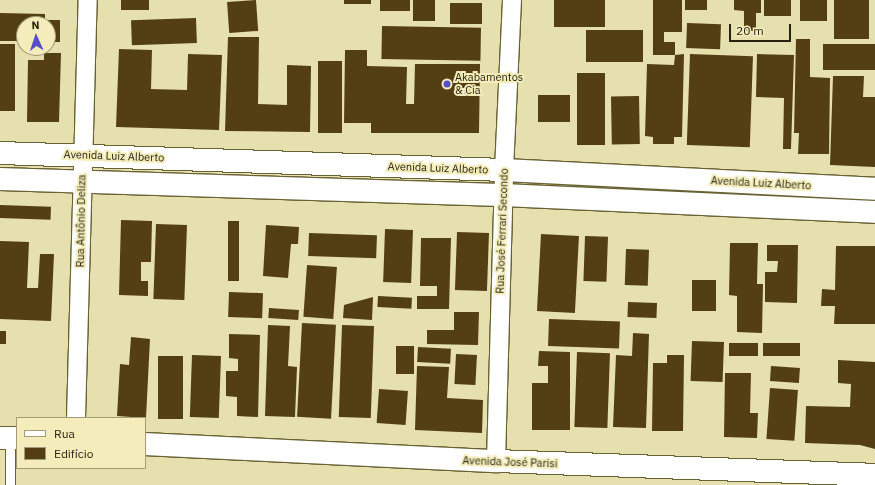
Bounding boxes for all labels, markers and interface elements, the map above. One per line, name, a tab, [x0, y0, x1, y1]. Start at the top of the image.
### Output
north arrow	[16, 16, 56, 56]
scale bar	[731, 16, 793, 42]
text: N	[31, 18, 40, 32]
text: 20 m	[736, 23, 764, 38]
place label: Akabamentos & Cia	[455, 71, 523, 97]
marker: Akabamentos & Cia	[442, 79, 452, 89]
street label: Avenida Luiz Alberto	[63, 148, 165, 164]
street label: Avenida Luiz Alberto	[387, 160, 489, 176]
street label: Rua José Ferrari Secondo	[493, 168, 511, 294]
street label: Rua Antônio Deliza	[74, 174, 88, 268]
street label: Avenida Luiz Alberto	[710, 174, 812, 192]
legend	[16, 417, 146, 469]
text: Rua	[54, 426, 75, 441]
text: Edifício	[54, 446, 93, 461]
street label: Avenida José Parisi	[462, 454, 558, 470]

